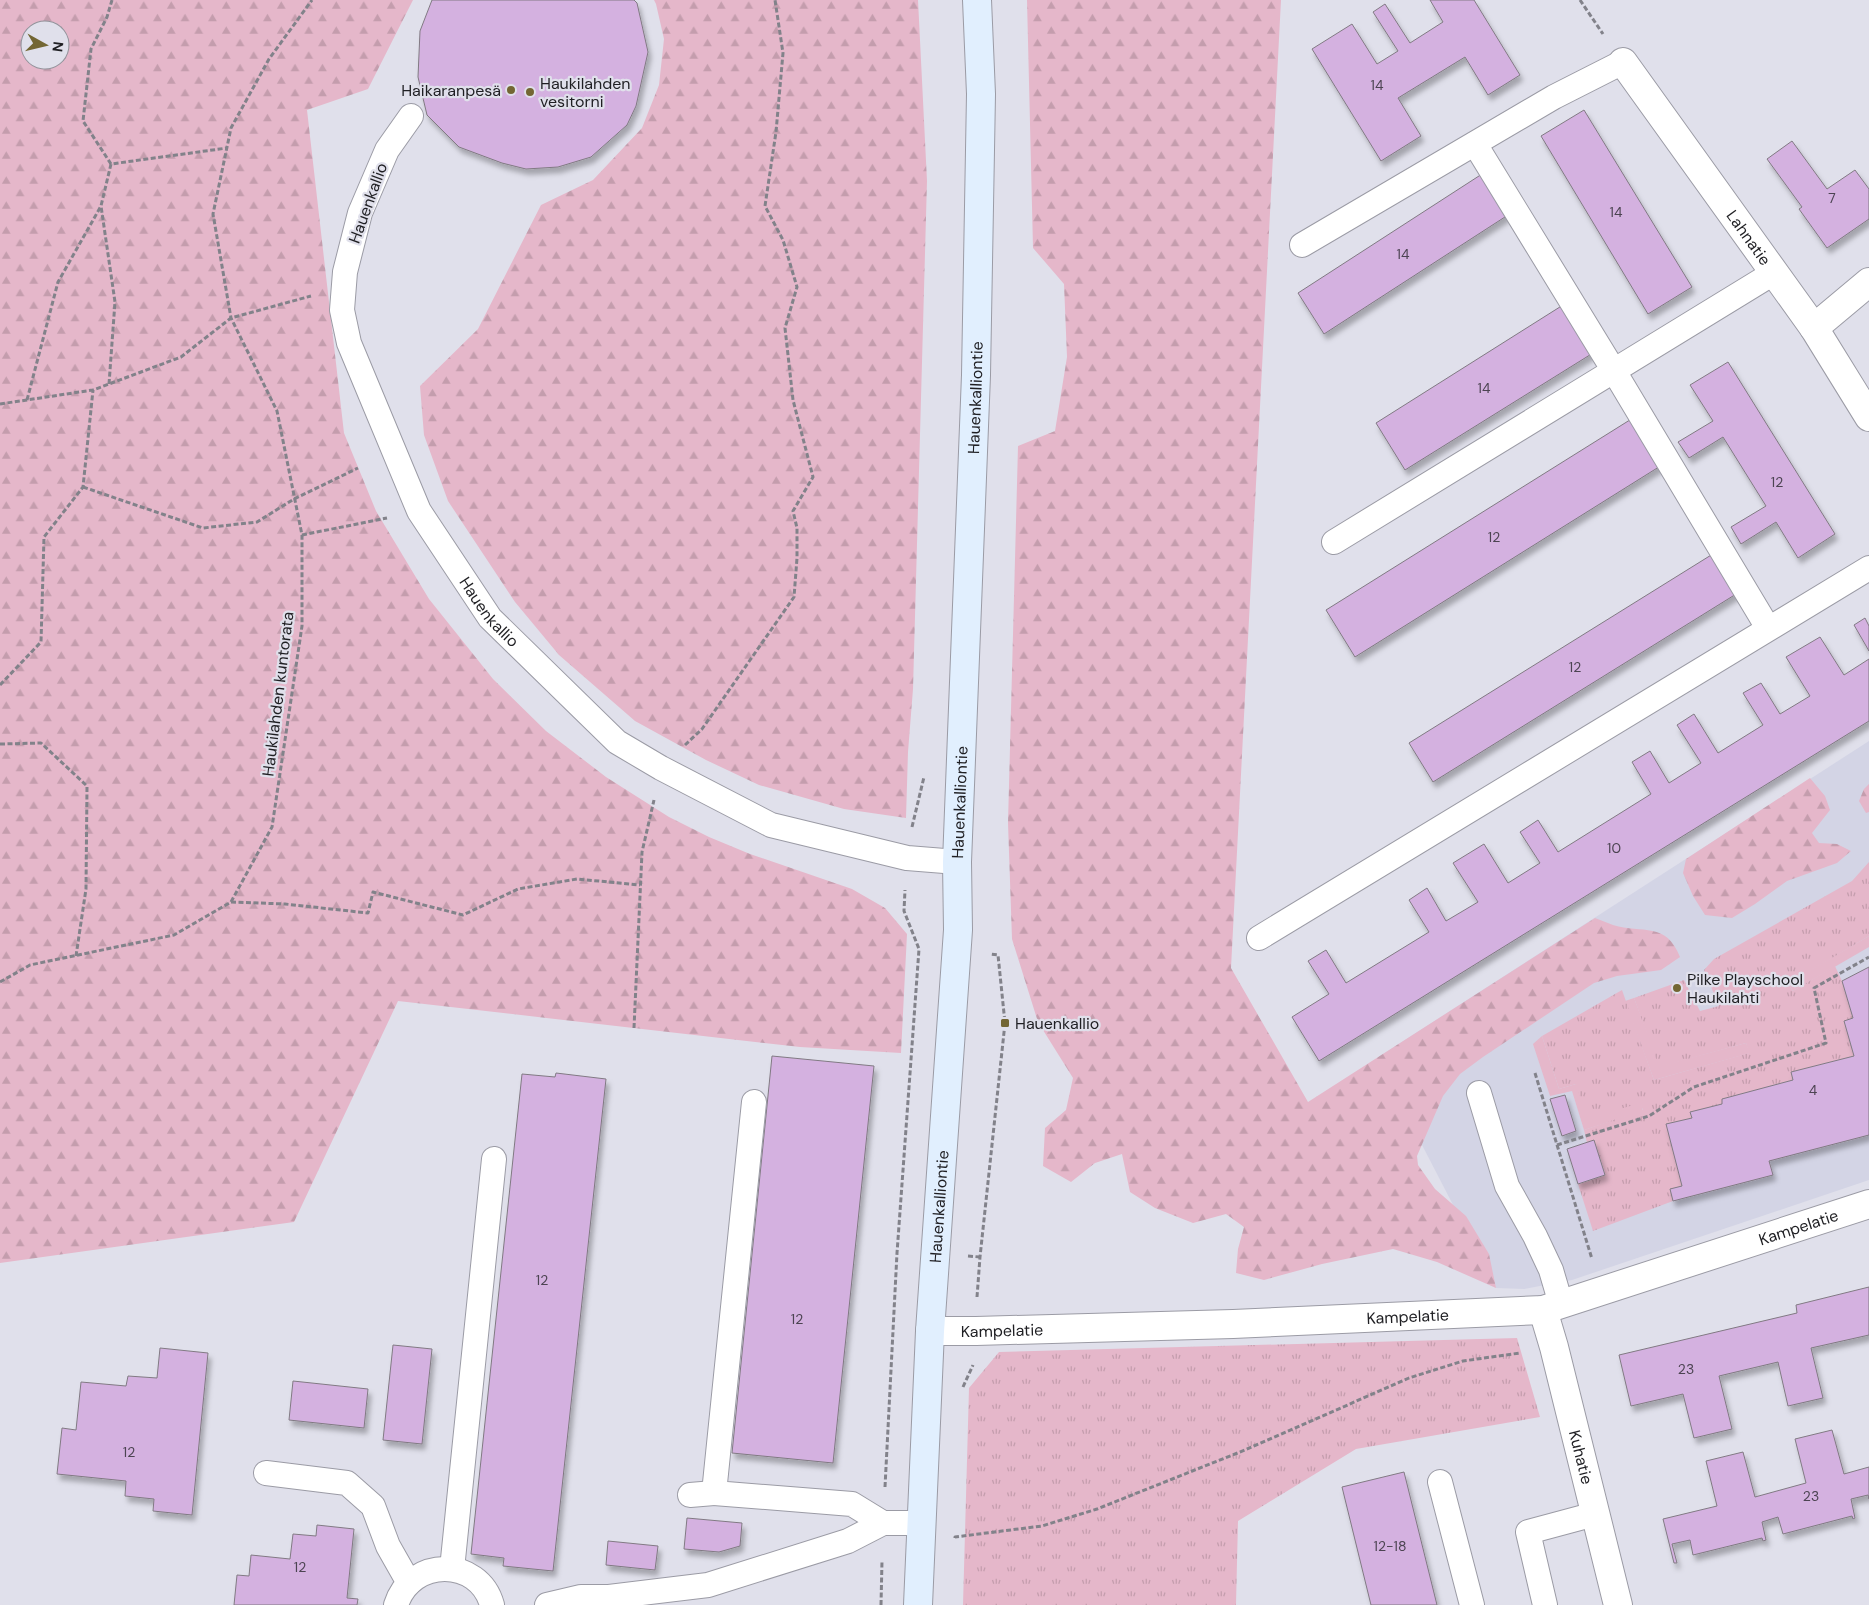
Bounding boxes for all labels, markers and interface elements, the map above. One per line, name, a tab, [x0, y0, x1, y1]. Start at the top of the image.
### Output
north arrow	[20, 20, 70, 70]
text: N	[48, 40, 67, 53]
place label: Haukilahden vesitorni	[540, 73, 630, 112]
house number: 14	[1371, 76, 1384, 94]
place label: Haikaranpesä	[401, 80, 501, 101]
marker: Haikaranpesä	[505, 84, 517, 96]
marker: Haukilahden vesitorni	[524, 86, 536, 98]
street label: Hauenkallio	[344, 160, 392, 246]
house number: 7	[1828, 189, 1836, 207]
house number: 14	[1610, 203, 1623, 221]
street label: Lahnatie	[1722, 206, 1776, 269]
house number: 14	[1397, 245, 1410, 263]
street label: Hauenkalliontie	[962, 341, 987, 454]
house number: 14	[1478, 379, 1491, 397]
house number: 12	[1771, 473, 1783, 491]
house number: 12	[1488, 528, 1500, 546]
street label: Hauenkallio	[455, 573, 524, 651]
street label: Haukilahden kuntorata	[257, 610, 299, 778]
house number: 12	[1569, 658, 1581, 676]
street label: Hauenkalliontie	[947, 746, 972, 859]
house number: 10	[1607, 839, 1621, 857]
place label: Pilke Playschool Haukilahti	[1687, 969, 1803, 1008]
marker: Pilke Playschool Haukilahti	[1671, 982, 1683, 994]
place label: Hauenkallio	[1015, 1013, 1099, 1034]
marker: Hauenkallio	[999, 1017, 1011, 1029]
house number: 4	[1809, 1081, 1818, 1099]
street label: Hauenkalliontie	[924, 1150, 953, 1264]
street label: Kampelatie	[1756, 1204, 1841, 1250]
house number: 12	[536, 1271, 548, 1289]
street label: Kampelatie	[1366, 1304, 1449, 1328]
house number: 12	[791, 1310, 803, 1328]
street label: Kampelatie	[961, 1319, 1043, 1342]
house number: 23	[1678, 1360, 1694, 1378]
street label: Kuhatie	[1564, 1428, 1598, 1486]
house number: 12	[123, 1443, 135, 1461]
house number: 23	[1803, 1487, 1819, 1505]
house number: 12-18	[1374, 1537, 1406, 1555]
house number: 12	[294, 1558, 306, 1576]

